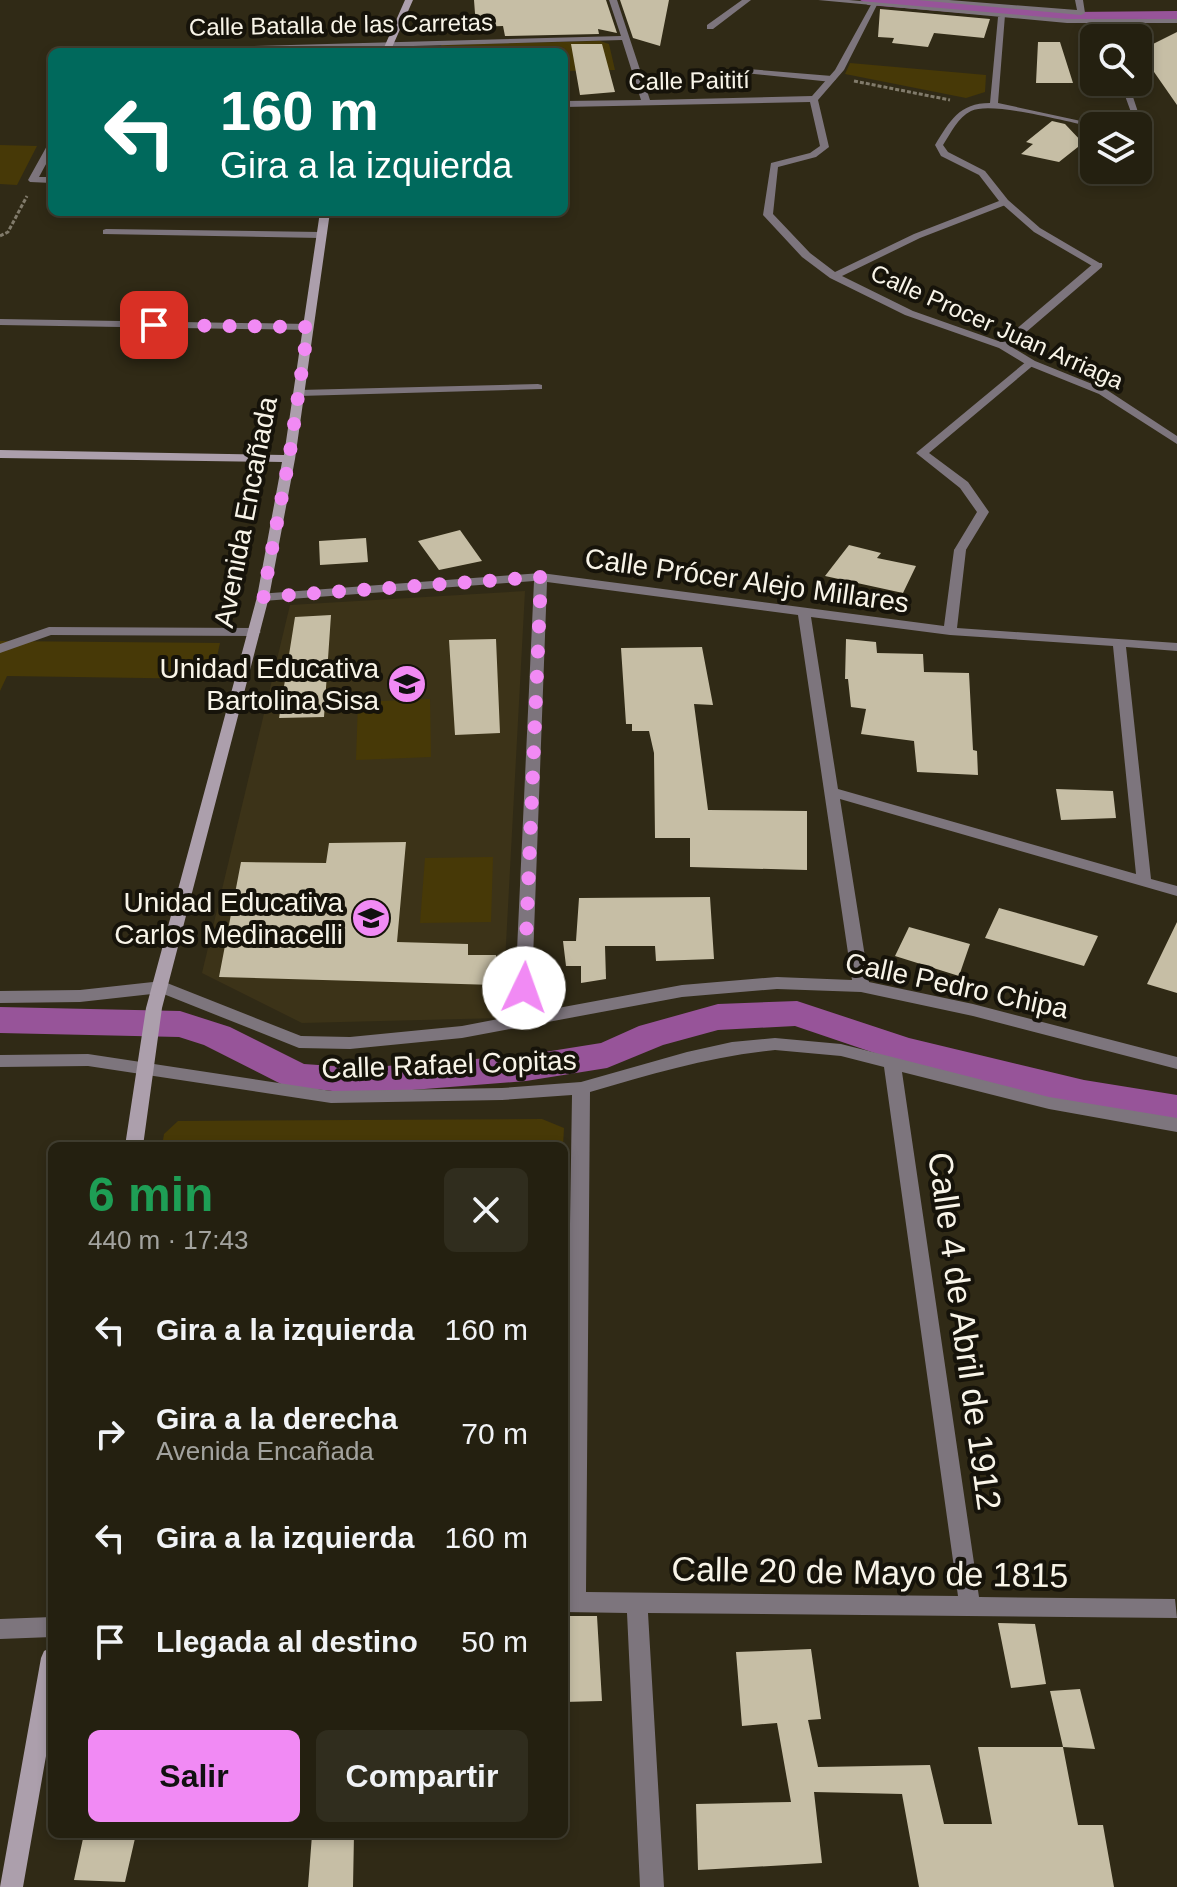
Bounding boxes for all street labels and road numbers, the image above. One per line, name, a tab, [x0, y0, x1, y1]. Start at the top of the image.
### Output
street label: Calle Batalla de las Carretas	[189, 8, 493, 41]
street label: Calle Paitití	[628, 66, 750, 95]
street label: Calle Procer Juan Arriaga	[867, 259, 1128, 395]
street label: Avenida Encañada	[208, 394, 283, 630]
street label: Calle Prócer Alejo Millares	[583, 542, 911, 619]
street label: Calle Pedro Chipa	[843, 947, 1072, 1024]
street label: Calle Rafael Copitas	[321, 1045, 577, 1084]
street label: Calle 4 de Abril de 1912	[921, 1150, 1009, 1512]
street label: Calle 20 de Mayo de 1815	[671, 1550, 1069, 1594]

